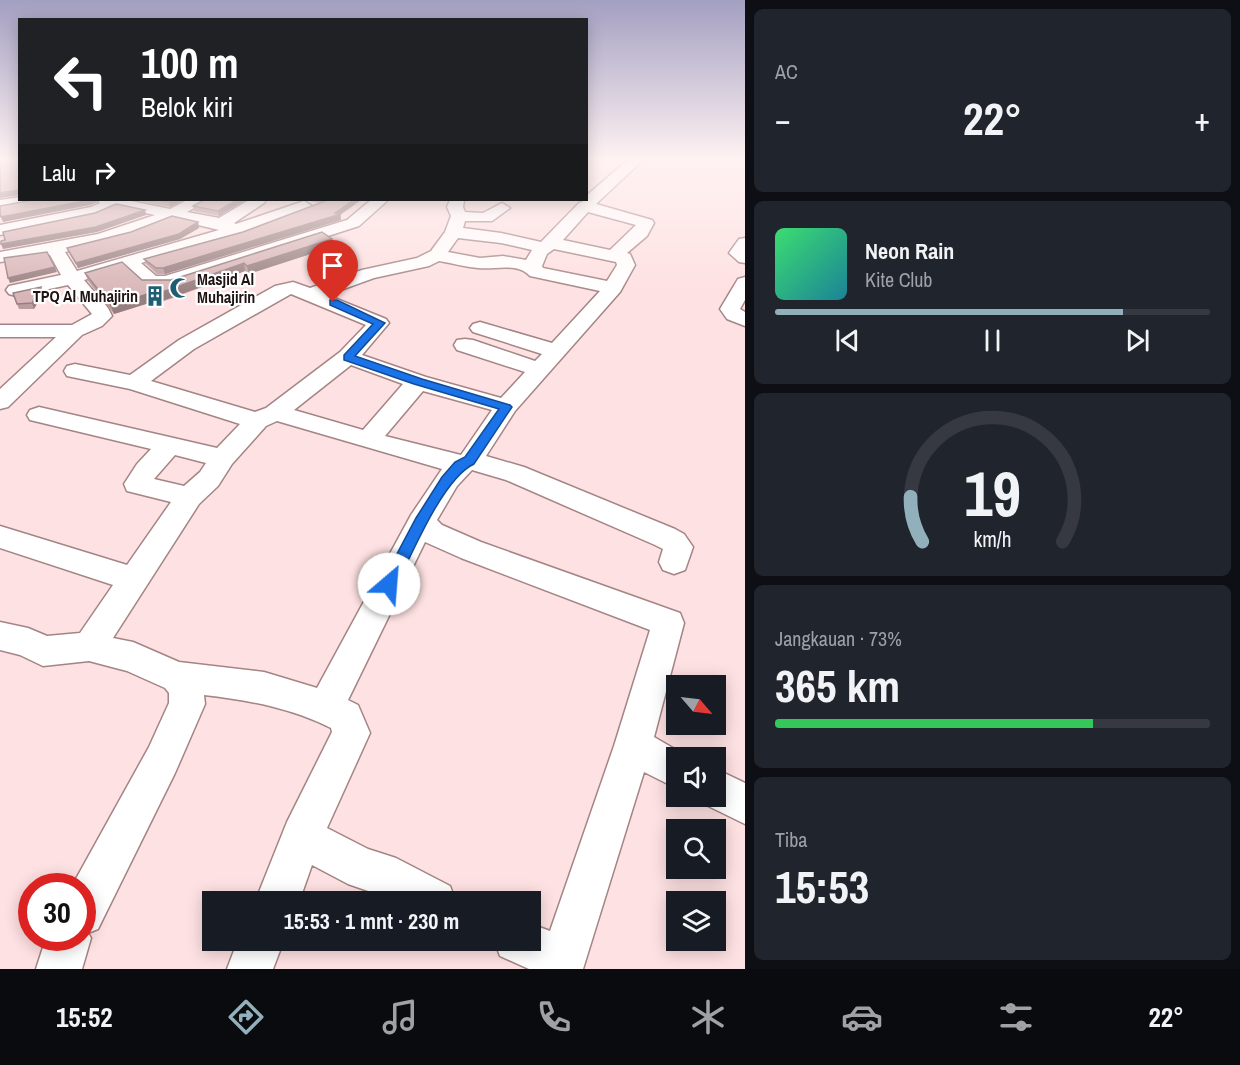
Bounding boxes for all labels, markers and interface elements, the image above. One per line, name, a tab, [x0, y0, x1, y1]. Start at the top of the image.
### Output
text: 100 m	[141, 35, 239, 91]
icon: left	[42, 42, 120, 120]
text: AC	[775, 58, 798, 85]
text: 22°	[963, 88, 1022, 149]
text: Belok kiri	[141, 89, 233, 125]
text: −	[775, 97, 791, 141]
text: +	[1194, 97, 1210, 141]
icon: right	[88, 156, 121, 189]
text: Lalu	[42, 158, 76, 188]
text: Neon Rain	[865, 236, 954, 266]
pin	[307, 240, 358, 302]
icon: arrive	[316, 249, 349, 282]
text: Kite Club	[865, 266, 932, 293]
place label: Masjid Al Muhajirin	[197, 268, 255, 308]
mosque icon: Masjid Al Muhajirin	[168, 276, 192, 300]
building icon: TPQ Al Muhajirin	[143, 284, 167, 308]
place label: TPQ Al Muhajirin	[33, 285, 138, 307]
icon: previous	[831, 324, 864, 357]
icon: pause	[976, 324, 1009, 357]
icon: next	[1121, 324, 1154, 357]
text: 19	[964, 451, 1021, 535]
text: km/h	[973, 525, 1012, 554]
position arrow	[357, 552, 421, 616]
text: Jangkauan · 73%	[775, 625, 902, 652]
text: 365 km	[775, 655, 900, 716]
north arrow	[666, 675, 726, 735]
map controls	[666, 675, 726, 951]
button: sound	[666, 747, 726, 807]
button: search	[666, 819, 726, 879]
text: Tiba	[775, 826, 807, 853]
text: 15:53	[775, 856, 869, 917]
speed limit sign: 30	[18, 873, 96, 951]
button: layers	[666, 891, 726, 951]
text: 15:53 · 1 mnt · 230 m	[284, 906, 459, 936]
icon: directions	[225, 996, 267, 1038]
icon: music	[379, 996, 421, 1038]
icon: phone	[533, 996, 575, 1038]
icon: climate	[687, 996, 729, 1038]
icon: car	[841, 996, 883, 1038]
icon: filters	[995, 996, 1037, 1038]
text: 15:52	[56, 999, 113, 1035]
text: 22°	[1149, 999, 1184, 1035]

